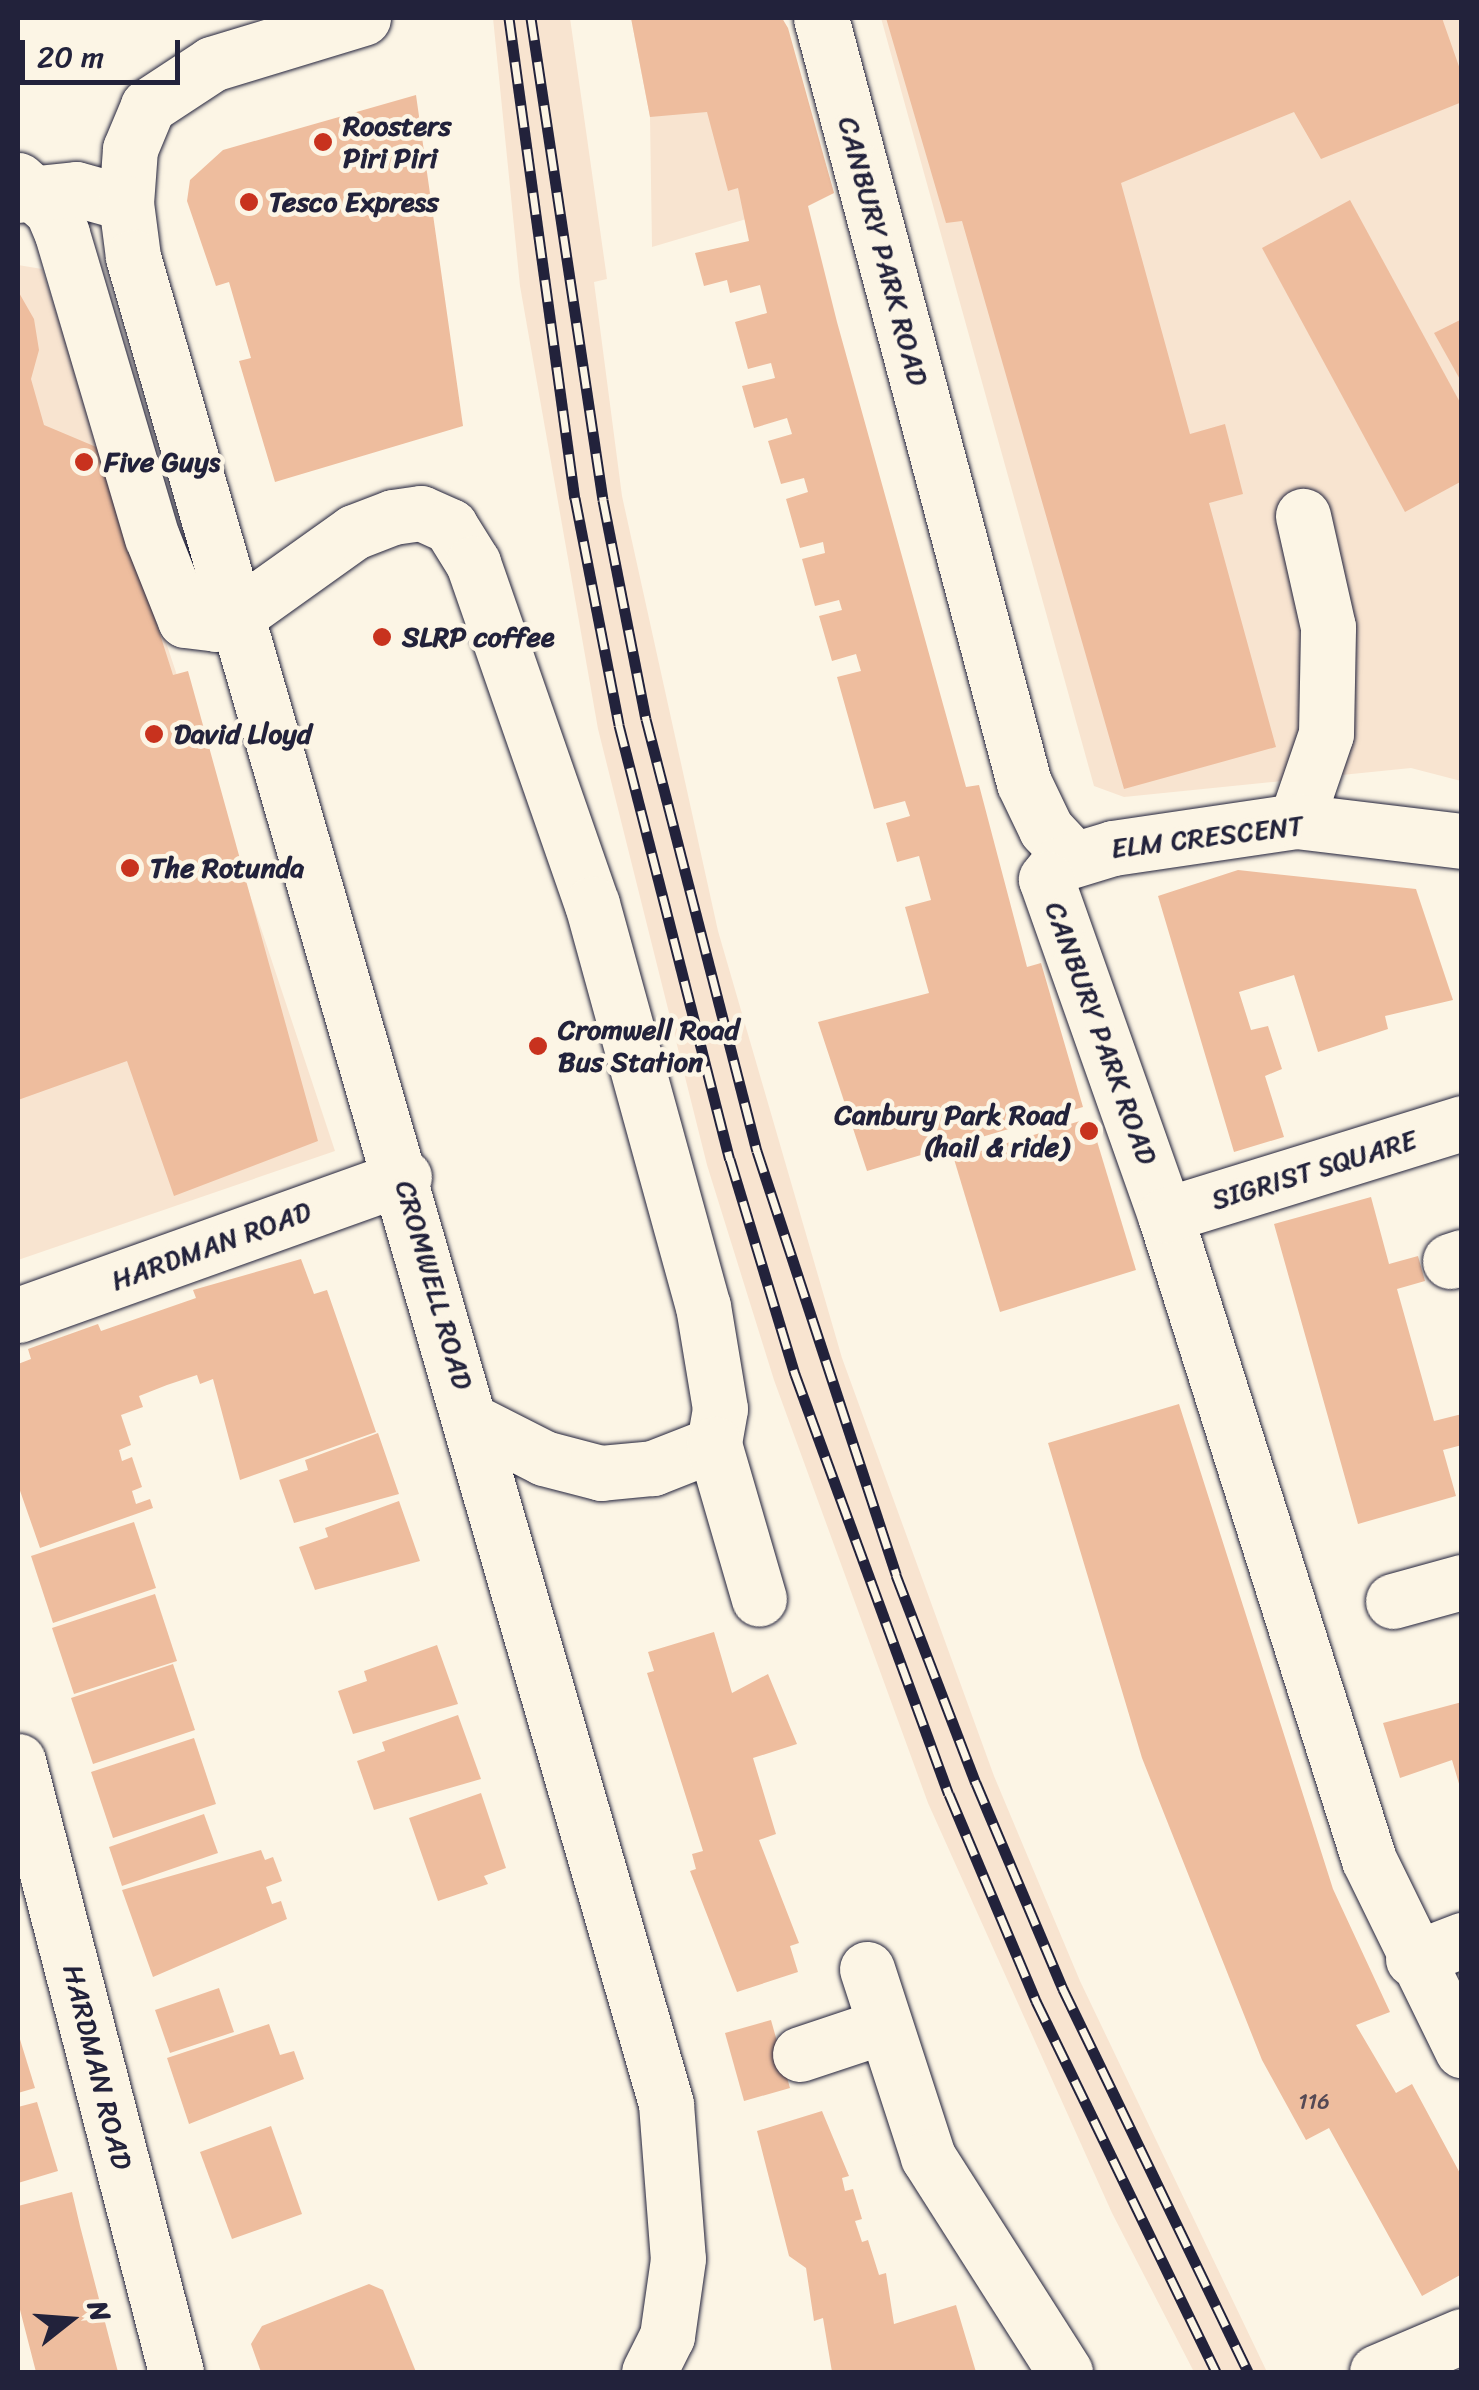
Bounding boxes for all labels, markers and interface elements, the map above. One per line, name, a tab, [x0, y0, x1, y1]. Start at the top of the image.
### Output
scale bar	[25, 20, 185, 82]
text: 20 m	[37, 30, 104, 84]
place label: Roosters Piri Piri	[343, 109, 451, 175]
street label: CANBURY PARK ROAD	[831, 114, 935, 388]
marker: Roosters Piri Piri	[312, 131, 334, 153]
place label: Tesco Express	[269, 185, 441, 219]
marker: Tesco Express	[238, 191, 260, 213]
place label: Five Guys	[104, 445, 222, 479]
marker: Five Guys	[73, 451, 95, 473]
place label: SLRP coffee	[402, 620, 554, 654]
marker: SLRP coffee	[371, 626, 393, 648]
place label: David Lloyd	[174, 717, 312, 751]
marker: David Lloyd	[143, 723, 165, 745]
street label: ELM CRESCENT	[1110, 809, 1304, 865]
place label: The Rotunda	[150, 851, 304, 885]
marker: The Rotunda	[119, 857, 141, 879]
street label: CANBURY PARK ROAD	[1038, 898, 1164, 1168]
place label: Cromwell Road Bus Station	[558, 1013, 740, 1079]
marker: Cromwell Road Bus Station	[527, 1035, 549, 1057]
place label: Canbury Park Road (hail & ride)	[834, 1098, 1069, 1164]
marker: Canbury Park Road (hail & ride)	[1078, 1120, 1100, 1142]
street label: SIGRIST SQUARE	[1207, 1123, 1421, 1217]
street label: CROMWELL ROAD	[388, 1177, 480, 1393]
street label: HARDMAN ROAD	[107, 1194, 315, 1298]
street label: HARDMAN ROAD	[55, 1961, 139, 2173]
house number: 116	[1298, 2089, 1330, 2115]
north arrow	[20, 2270, 120, 2370]
text: N	[73, 2295, 125, 2328]

